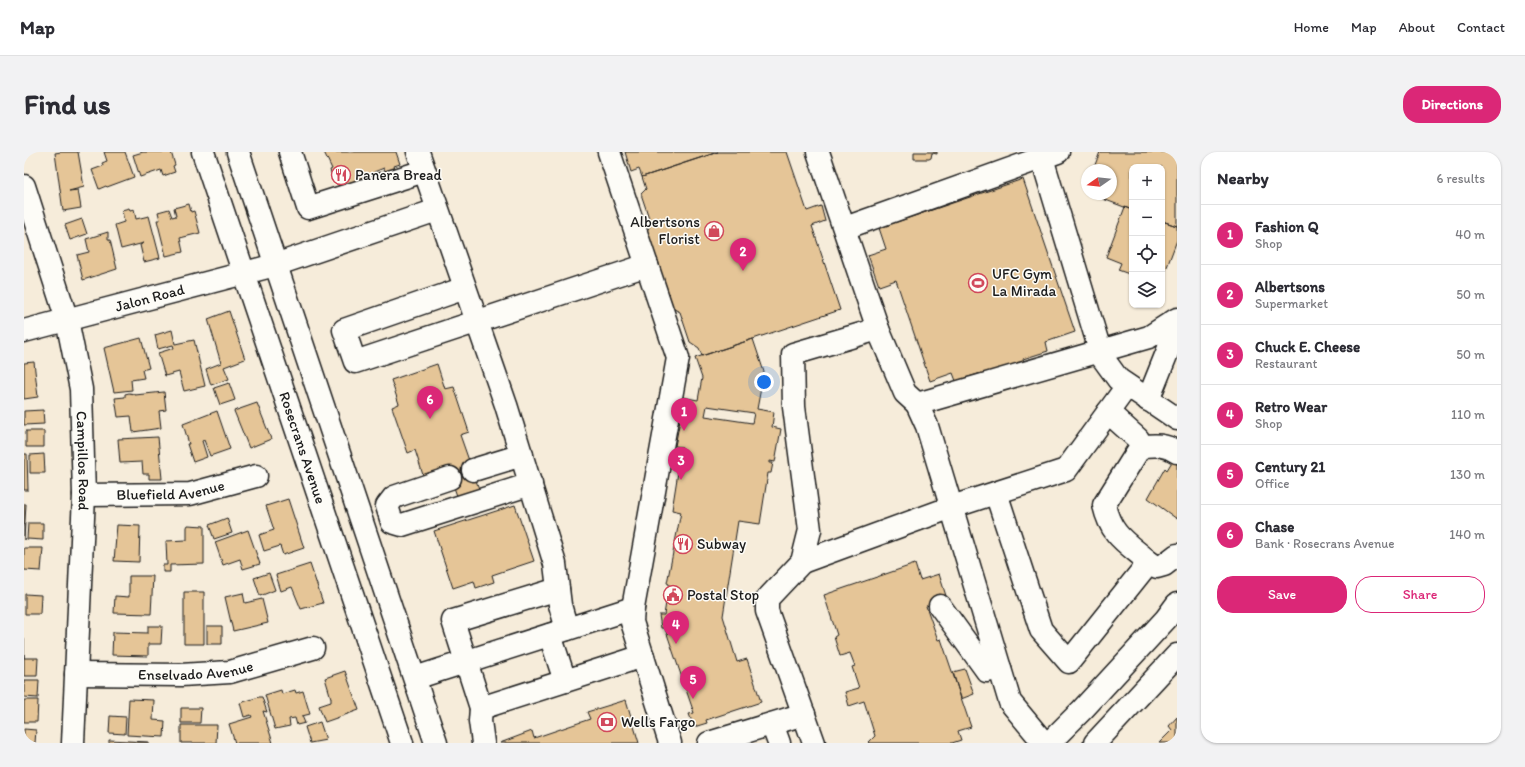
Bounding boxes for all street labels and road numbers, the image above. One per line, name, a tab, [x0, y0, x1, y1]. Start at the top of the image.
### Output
street label: Jalon Road	[113, 280, 186, 316]
street label: Rosecrans Avenue	[275, 389, 330, 506]
street label: Campillos Road	[73, 411, 93, 511]
street label: Bluefield Avenue	[116, 476, 227, 504]
street label: Enselvado Avenue	[138, 657, 255, 684]

